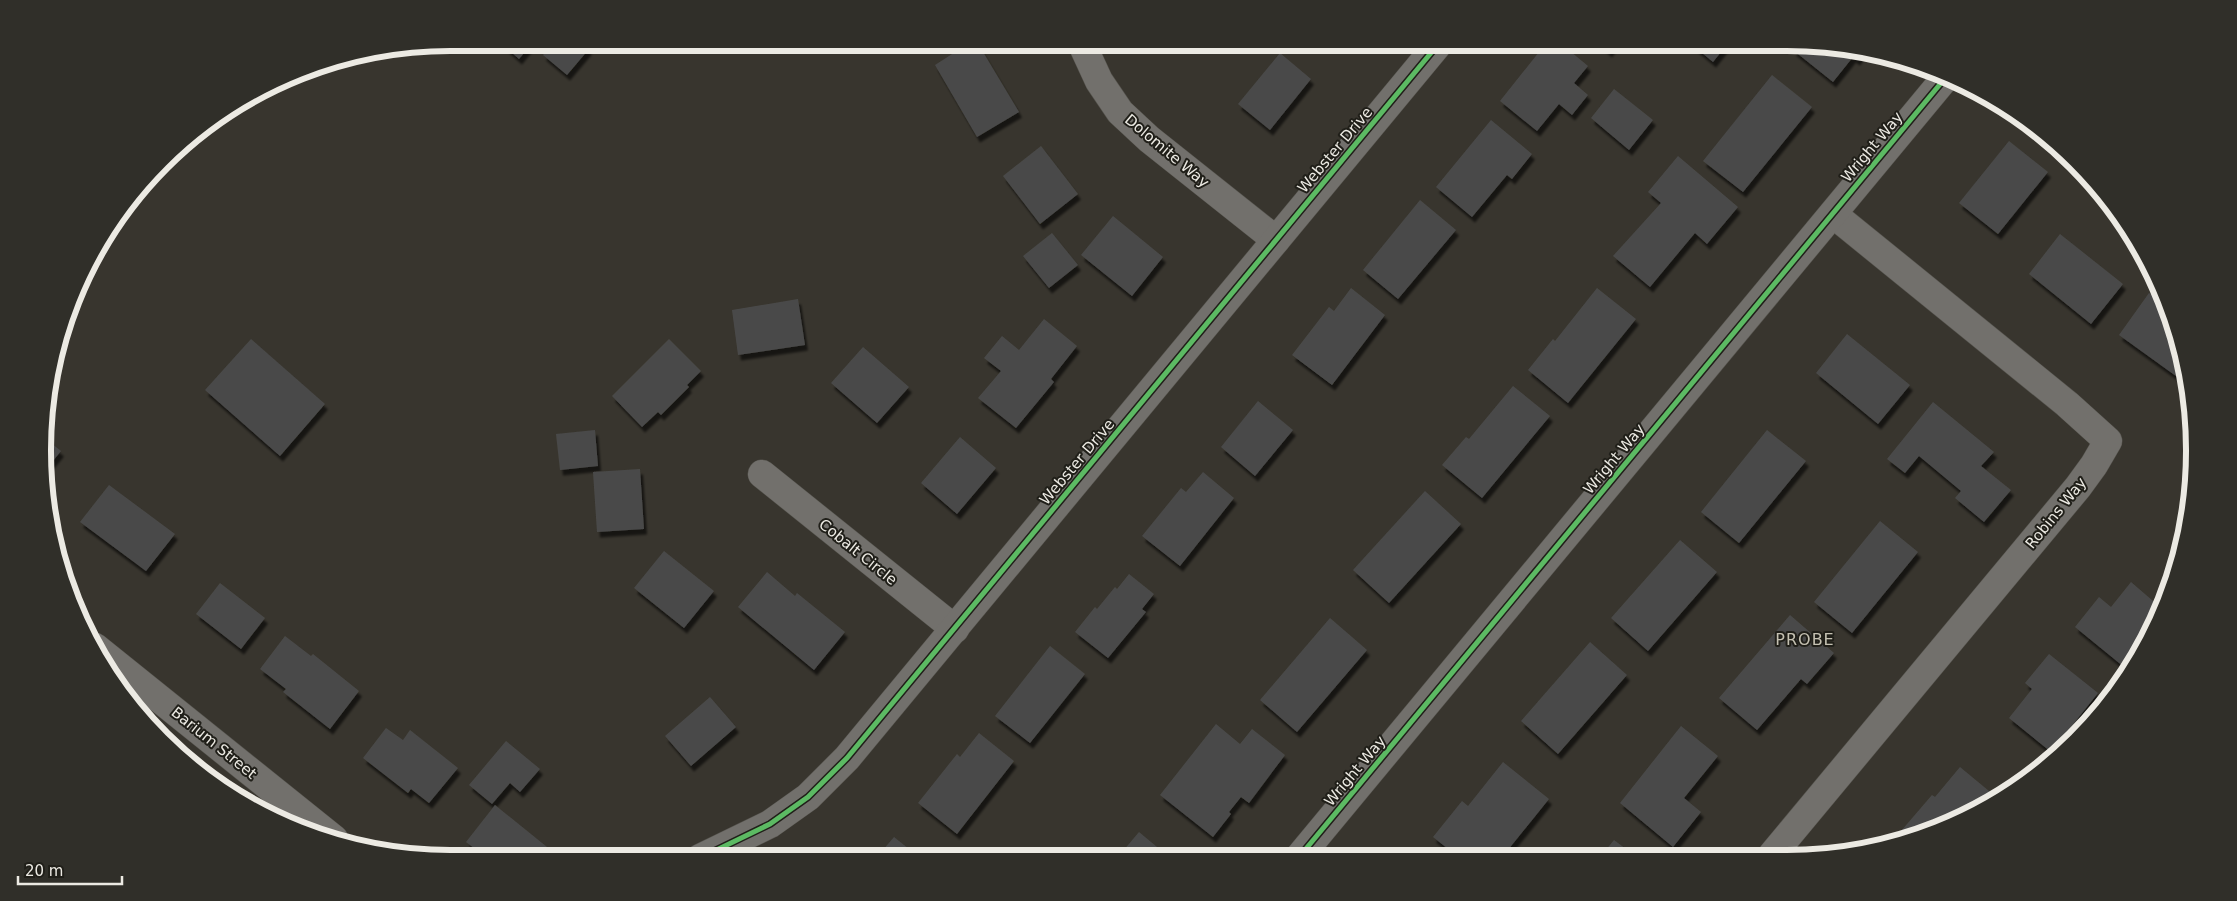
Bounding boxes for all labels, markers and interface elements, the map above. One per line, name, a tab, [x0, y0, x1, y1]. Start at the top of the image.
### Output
street label: Webster Drive	[1294, 103, 1376, 197]
street label: Wright Way	[1837, 108, 1907, 186]
street label: Dolomite Way	[1121, 110, 1213, 192]
street label: Webster Drive	[1036, 415, 1118, 509]
street label: Wright Way	[1579, 420, 1649, 498]
street label: Robins Way	[2022, 474, 2090, 552]
street label: Cobalt Circle	[815, 515, 901, 589]
district label: PROBE	[1775, 630, 1835, 649]
street label: Barium Street	[168, 703, 260, 783]
street label: Wright Way	[1320, 732, 1390, 810]
scale bar	[18, 854, 121, 886]
text: 20 m	[25, 862, 63, 880]

